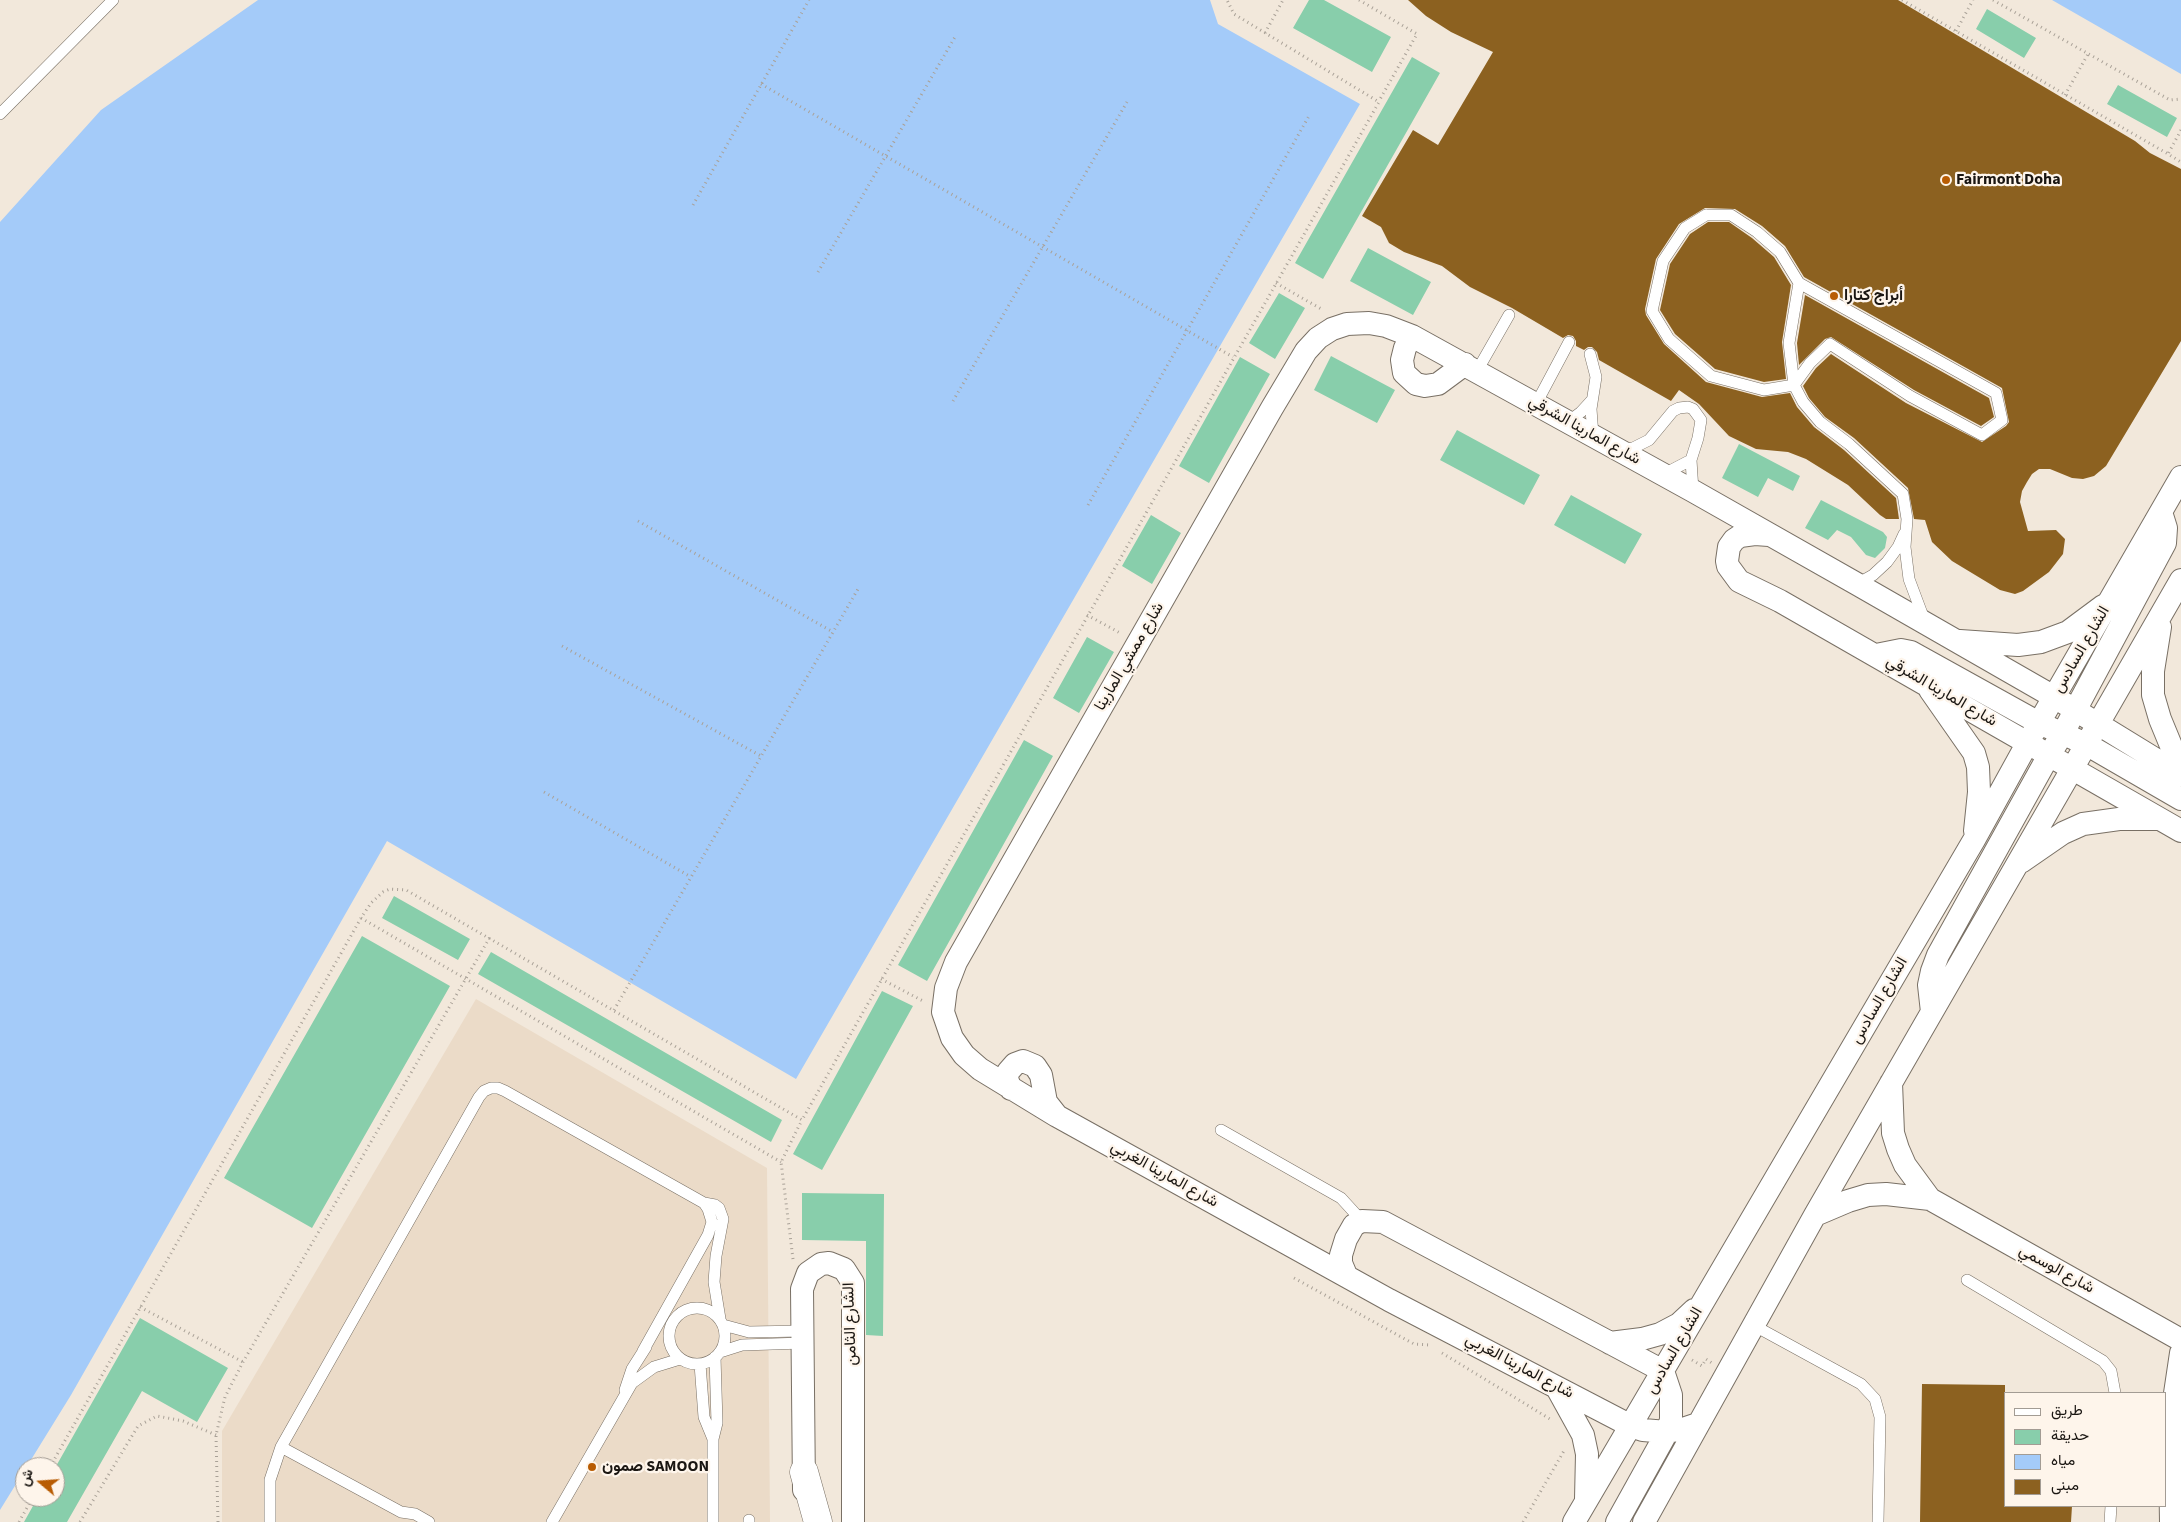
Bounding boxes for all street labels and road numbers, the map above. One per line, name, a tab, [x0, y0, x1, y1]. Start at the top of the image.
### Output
street label: شارع المارينا الشرقي	[1525, 392, 1643, 470]
street label: شارع ممشي المارينا	[1091, 599, 1169, 715]
street label: الشارع السادس	[2049, 603, 2115, 697]
street label: شارع المارينا الشرقي	[1882, 652, 2000, 732]
street label: الشارع السادس	[1847, 954, 1913, 1048]
street label: شارع المارينا الغربي	[1107, 1137, 1221, 1213]
street label: شارع الوسمي	[2015, 1241, 2097, 1299]
street label: الشارع الثامن	[840, 1282, 862, 1366]
street label: الشارع السادس	[1642, 1304, 1708, 1398]
street label: شارع المارينا الغربي	[1461, 1330, 1577, 1404]

